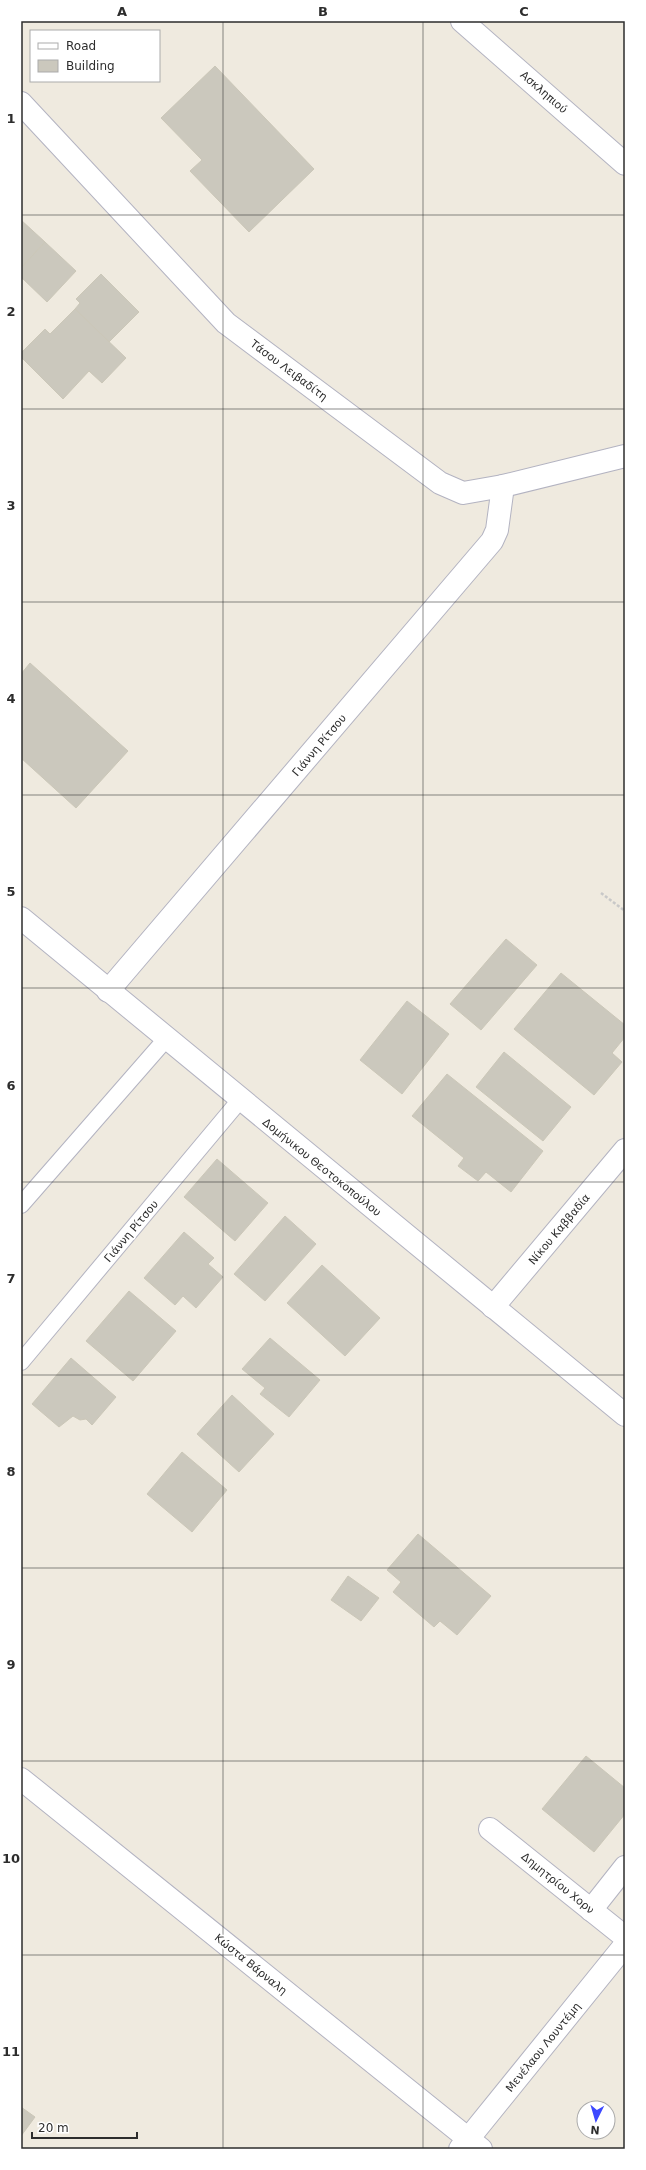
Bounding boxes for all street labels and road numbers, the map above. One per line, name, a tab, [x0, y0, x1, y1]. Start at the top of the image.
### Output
street label: Ασκληπιού	[518, 68, 570, 116]
street label: Τάσου Λειβαδίτη	[247, 337, 330, 404]
street label: Γιάννη Ρίτσου	[290, 712, 349, 779]
street label: Δομήνικου Θεοτοκοπούλου	[260, 1116, 383, 1219]
street label: Νίκου Καββαδία	[526, 1191, 593, 1267]
street label: Γιάννη Ρίτσου	[102, 1198, 161, 1265]
street label: Δημητρίου Χορν	[519, 1850, 597, 1917]
street label: Κώστα Βάρναλη	[212, 1931, 290, 1998]
street label: Μενέλαου Λουντέμη	[503, 2000, 583, 2095]

